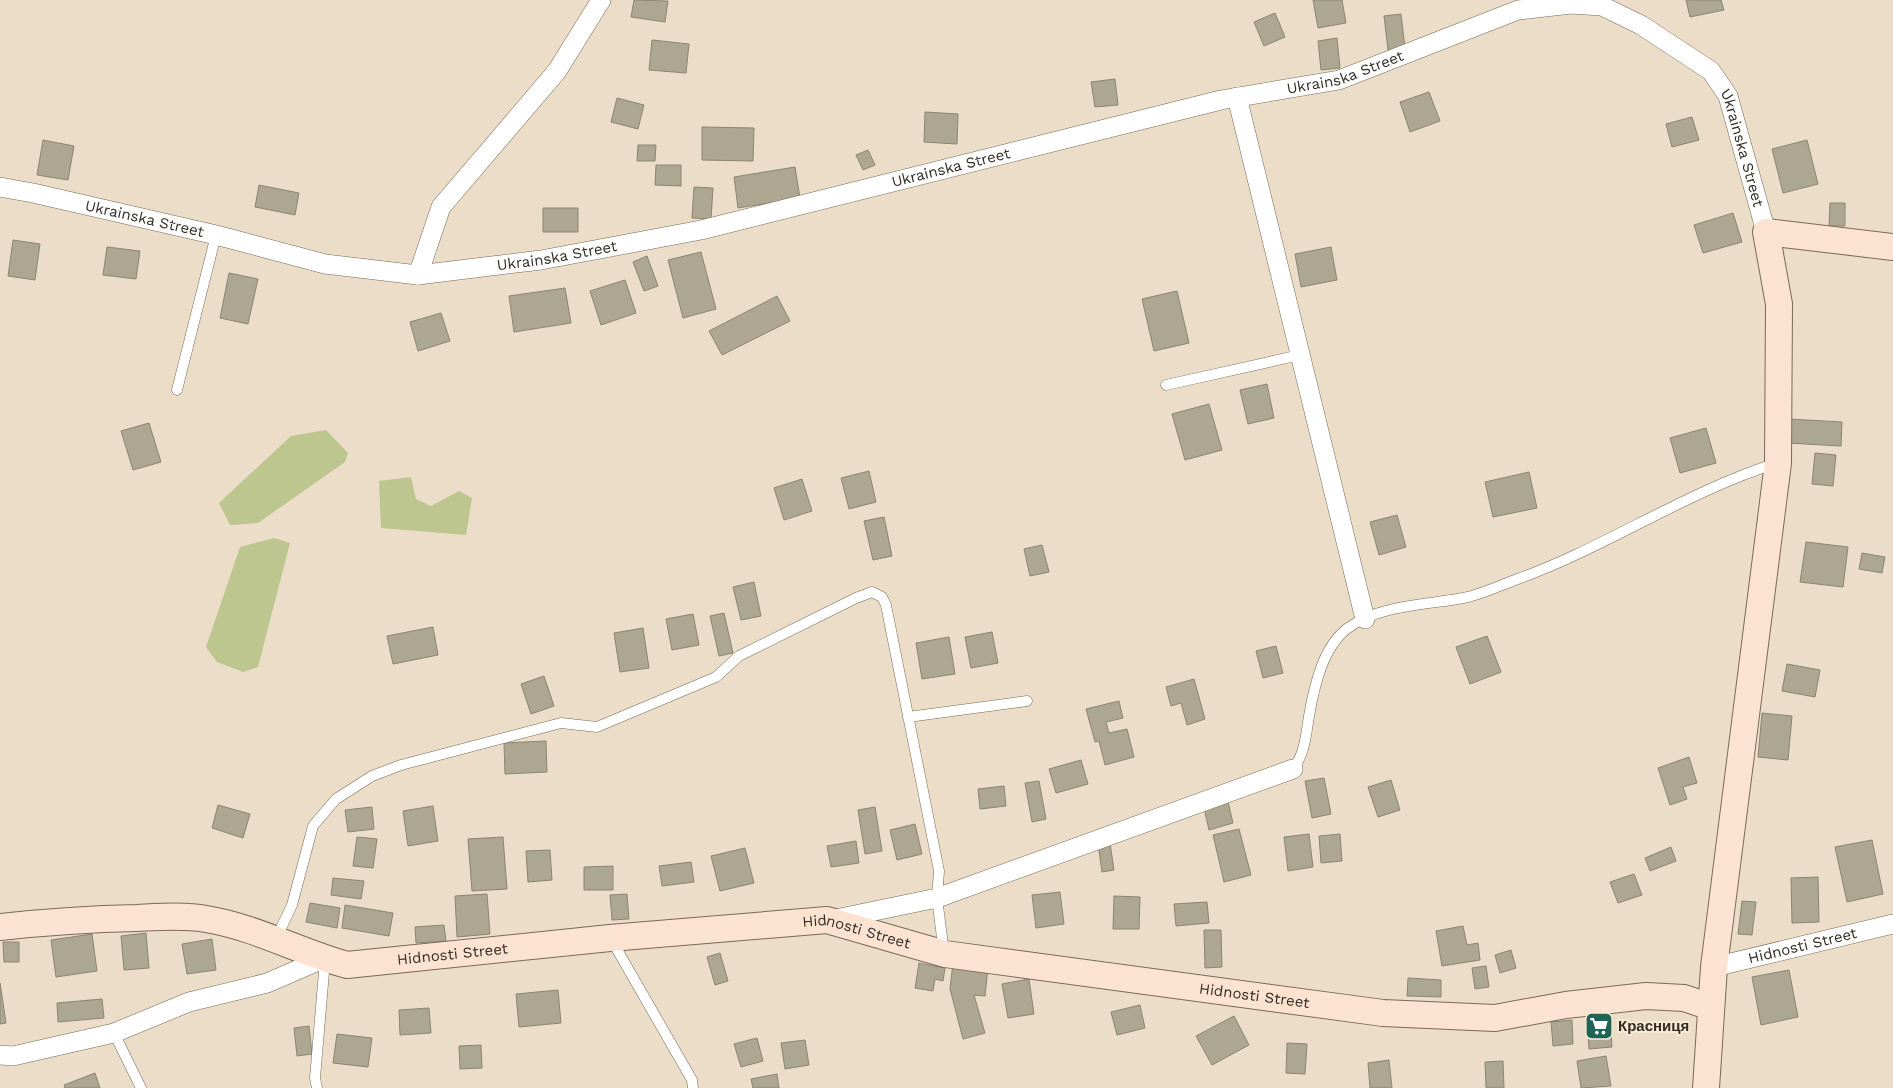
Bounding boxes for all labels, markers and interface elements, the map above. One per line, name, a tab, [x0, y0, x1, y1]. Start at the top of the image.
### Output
street label: Ukrainska Street	[1285, 46, 1407, 98]
street label: Ukrainska Street	[1717, 85, 1768, 210]
street label: Ukrainska Street	[890, 144, 1013, 191]
street label: Ukrainska Street	[83, 196, 206, 241]
street label: Ukrainska Street	[496, 237, 619, 274]
street label: Hidnosti Street	[802, 911, 913, 953]
street label: Hidnosti Street	[1746, 924, 1859, 967]
street label: Hidnosti Street	[396, 939, 509, 969]
street label: Hidnosti Street	[1198, 979, 1311, 1012]
supermarket icon: Красниця	[1584, 1011, 1614, 1041]
place label: Красниця	[1618, 1017, 1689, 1035]

